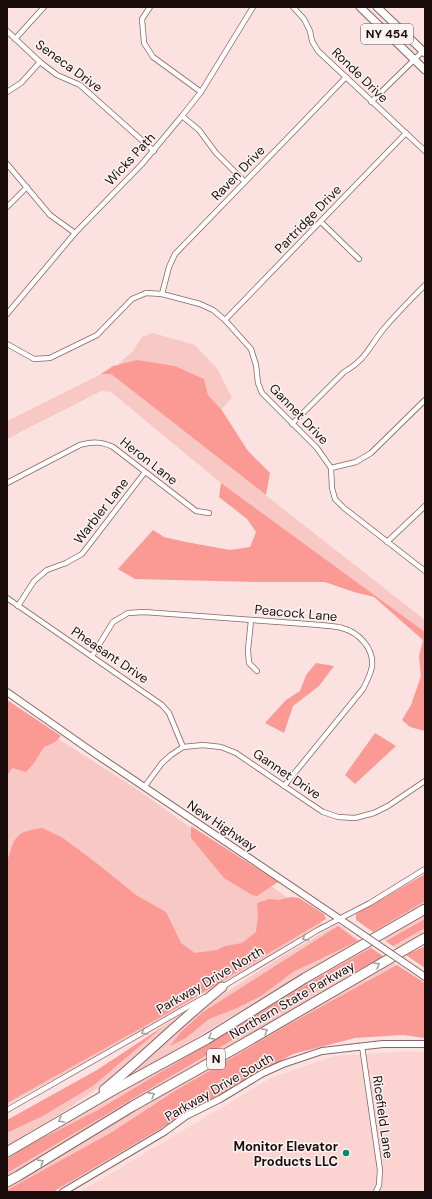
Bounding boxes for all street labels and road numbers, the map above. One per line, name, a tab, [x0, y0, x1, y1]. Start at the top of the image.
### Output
road number: NY 454	[361, 24, 413, 44]
street label: Seneca Drive	[32, 36, 106, 96]
street label: Ronde Drive	[328, 44, 392, 106]
street label: Wicks Path	[101, 129, 159, 189]
street label: Raven Drive	[208, 142, 268, 204]
street label: Partridge Drive	[271, 181, 345, 257]
street label: Gannet Drive	[266, 380, 332, 448]
street label: Heron Lane	[117, 433, 181, 489]
street label: Warbler Lane	[70, 475, 132, 547]
street label: Peacock Lane	[254, 601, 338, 625]
street label: Pheasant Drive	[68, 623, 152, 687]
street label: Gannet Drive	[250, 745, 324, 803]
street label: New Highway	[184, 797, 260, 855]
street label: Parkway Drive North	[153, 942, 267, 1018]
street label: Northern State Parkway	[226, 957, 358, 1043]
street label: Parkway Drive South	[162, 1049, 276, 1125]
road number: N	[207, 1049, 225, 1069]
street label: Ricefield Lane	[369, 1074, 397, 1160]

